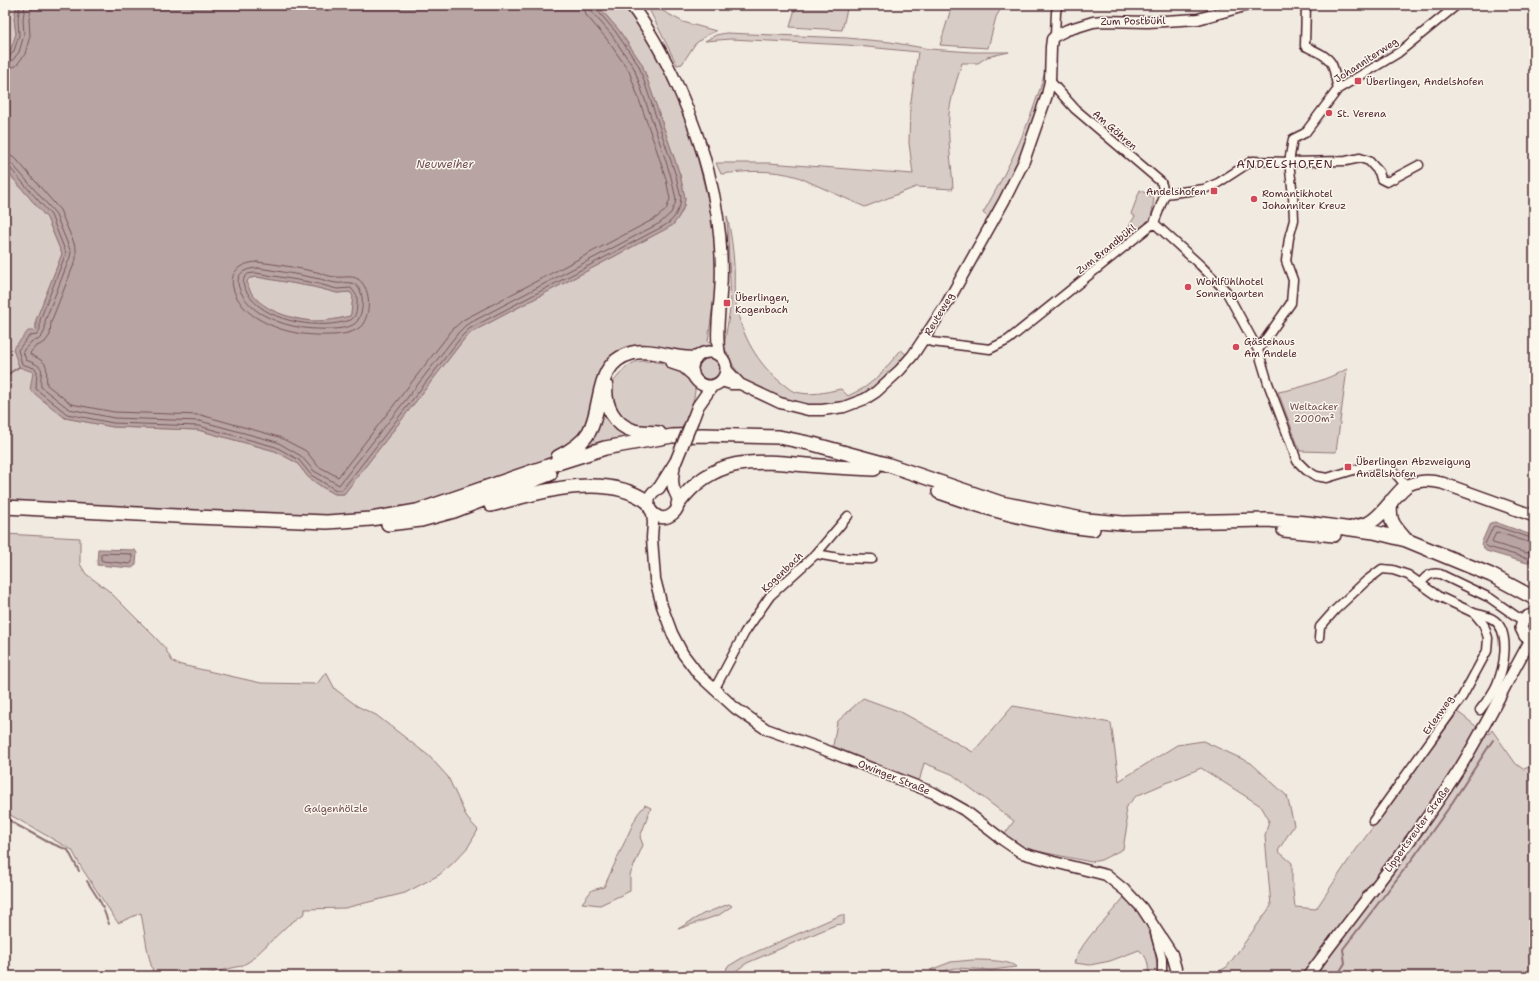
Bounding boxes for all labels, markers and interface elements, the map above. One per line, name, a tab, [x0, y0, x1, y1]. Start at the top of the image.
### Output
street label: Zum Postbühl	[1101, 14, 1165, 28]
street label: Johanniterweg	[1332, 35, 1400, 85]
place label: Überlingen, Andelshofen	[1366, 75, 1484, 88]
marker: Überlingen, Andelshofen	[1353, 76, 1363, 86]
street label: Am Göhren	[1090, 107, 1140, 153]
place label: St. Verena	[1337, 107, 1387, 120]
marker: St. Verena	[1324, 108, 1334, 118]
district label: ANDELSHOFEN	[1236, 156, 1334, 172]
water label: Neuweiher	[416, 157, 475, 172]
place label: Andelshofen	[1146, 185, 1206, 198]
marker: Andelshofen	[1209, 186, 1219, 196]
place label: Romantikhotel Johanniter Kreuz	[1262, 187, 1346, 212]
marker: Romantikhotel Johanniter Kreuz	[1249, 194, 1259, 204]
street label: Zum Brandbühl	[1074, 221, 1138, 277]
place label: Wohlfühlhotel Sonnengarten	[1196, 275, 1264, 300]
marker: Wohlfühlhotel Sonnengarten	[1183, 282, 1193, 292]
street label: Reuteweg	[921, 290, 957, 338]
place label: Überlingen, Kogenbach	[735, 291, 789, 316]
marker: Überlingen, Kogenbach	[722, 298, 732, 308]
place label: Gästehaus Am Andele	[1244, 335, 1297, 360]
marker: Gästehaus Am Andele	[1231, 342, 1241, 352]
park label: Weltacker 2000m²	[1290, 400, 1338, 425]
place label: Überlingen Abzweigung Andelshofen	[1356, 455, 1471, 480]
marker: Überlingen Abzweigung Andelshofen	[1343, 462, 1353, 472]
street label: Kogenbach	[758, 549, 806, 595]
street label: Erlenweg	[1420, 693, 1456, 737]
street label: Owinger Straße	[856, 757, 932, 797]
street label: Lippertsreuter Straße	[1381, 783, 1453, 875]
park label: Galgenhölzle	[304, 802, 368, 815]

